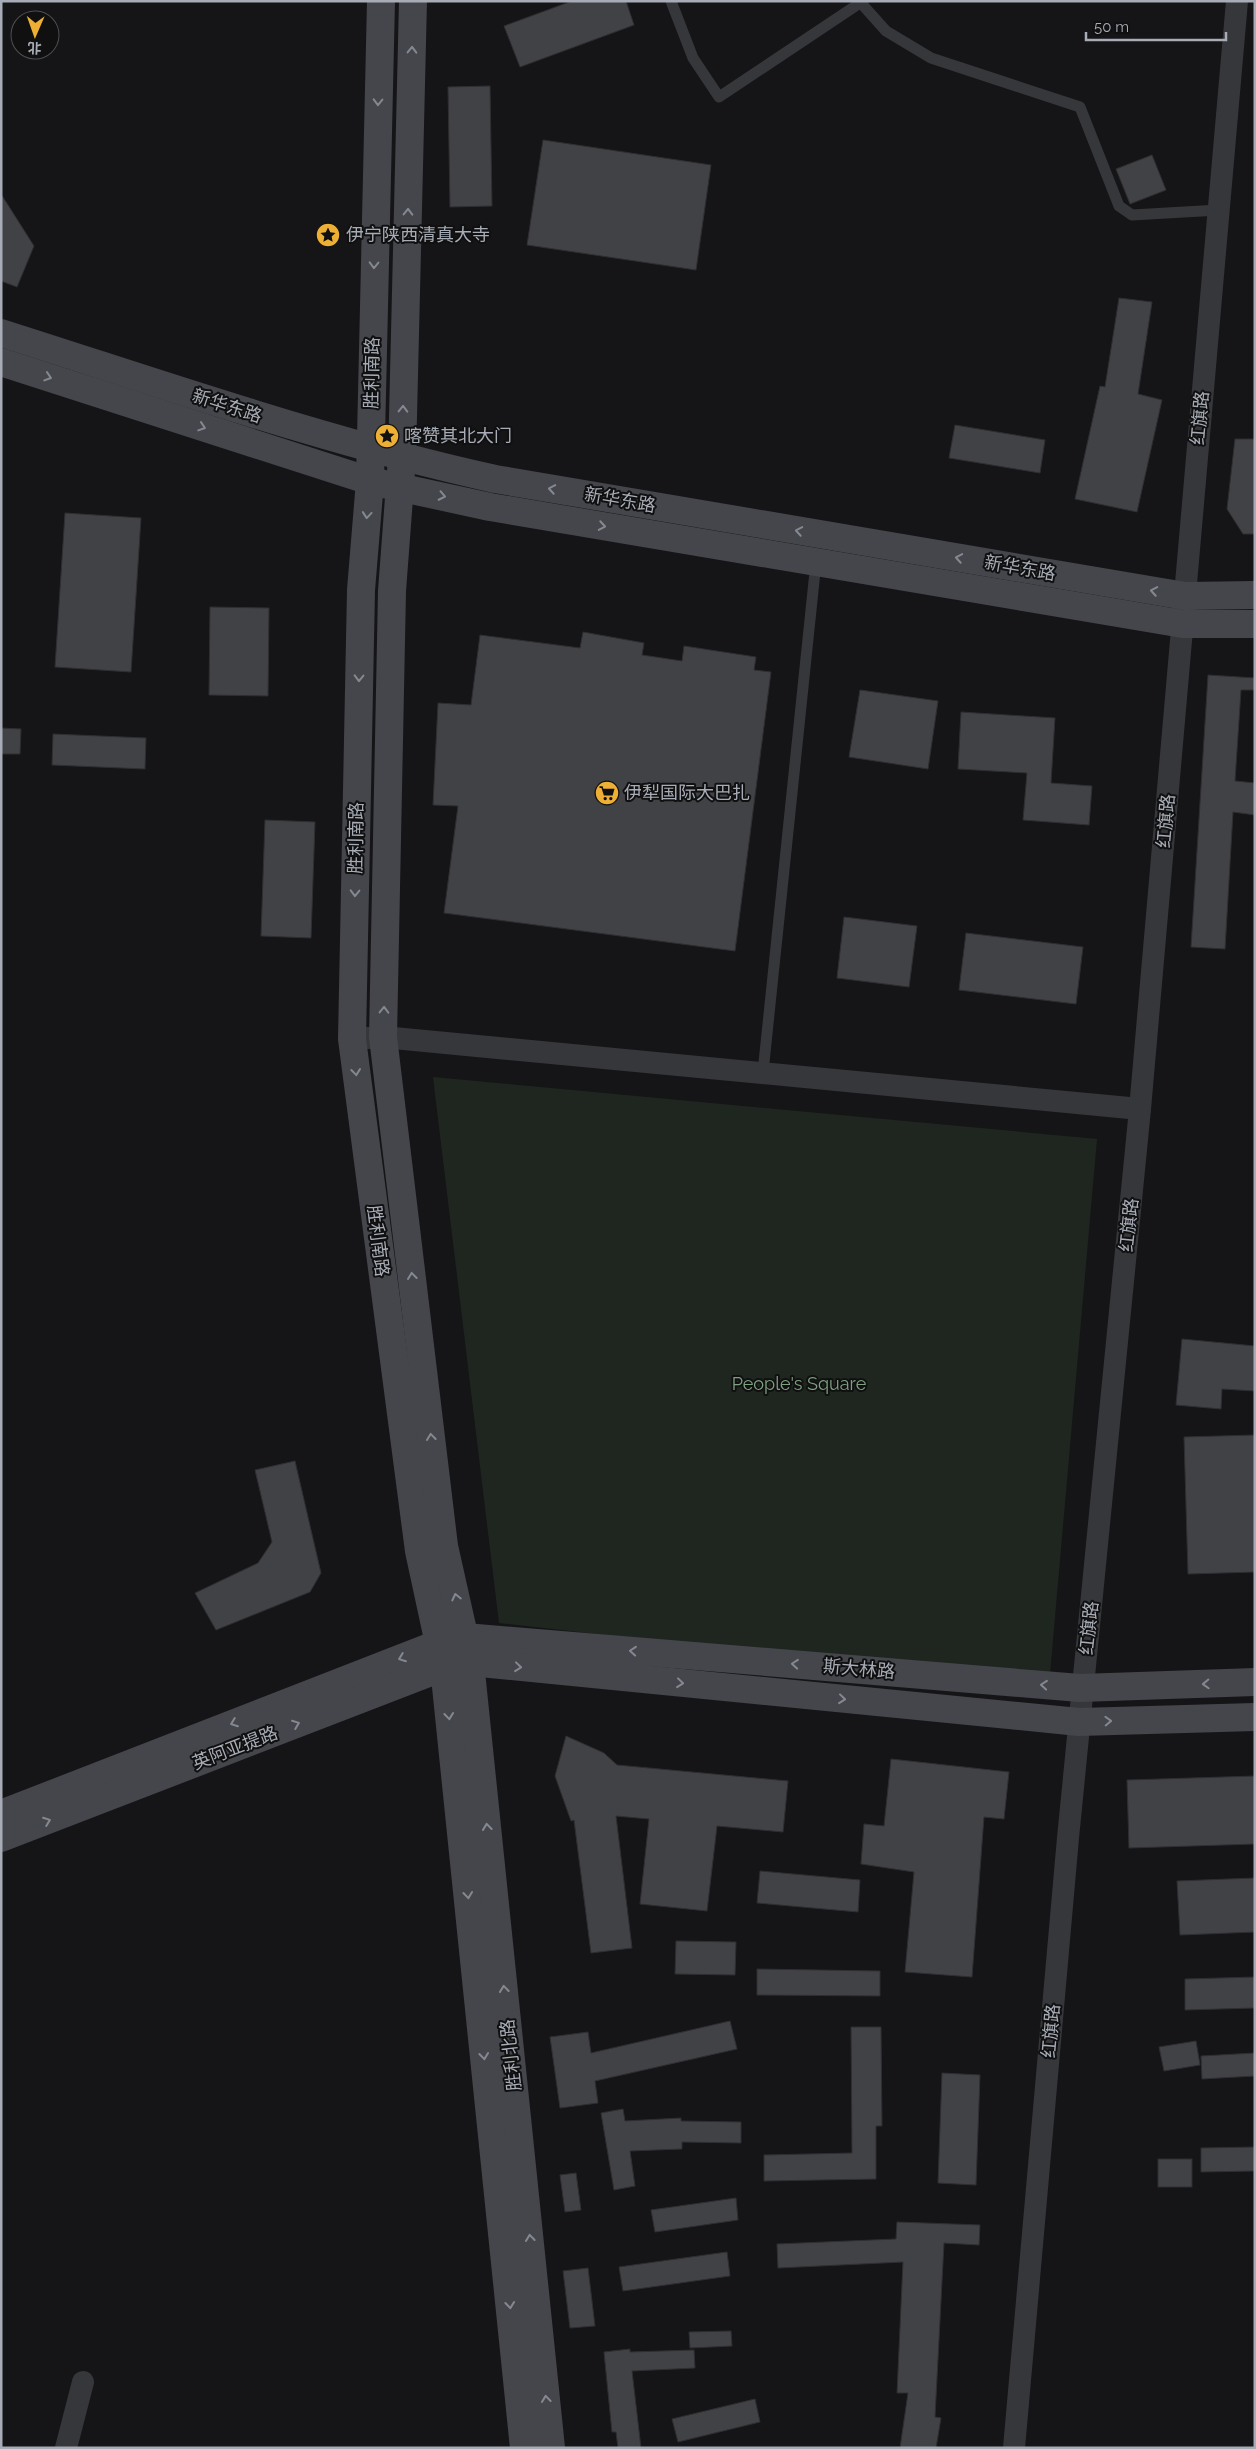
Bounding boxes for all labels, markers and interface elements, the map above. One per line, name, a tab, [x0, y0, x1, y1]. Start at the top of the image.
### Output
north arrow	[10, 10, 60, 60]
scale bar	[1086, 10, 1226, 42]
text: 50 m	[1094, 18, 1129, 36]
text: 北	[27, 40, 42, 56]
one-way arrow	[407, 45, 417, 53]
one-way arrow	[373, 99, 384, 107]
one-way arrow	[403, 208, 413, 216]
place icon: 伊宁陕西清真大寺	[315, 222, 341, 248]
place label: 伊宁陕西清真大寺	[346, 224, 490, 245]
one-way arrow	[369, 261, 380, 269]
street label: 胜利南路	[360, 337, 383, 409]
one-way arrow	[43, 371, 51, 381]
street label: 新华东路	[190, 384, 265, 427]
street label: 红旗路	[1187, 390, 1212, 446]
one-way arrow	[398, 405, 408, 413]
one-way arrow	[198, 421, 206, 431]
place icon: 喀赞其北大门	[374, 423, 400, 449]
place label: 喀赞其北大门	[404, 425, 512, 446]
street label: 新华东路	[583, 483, 657, 516]
one-way arrow	[548, 484, 556, 495]
one-way arrow	[438, 491, 447, 501]
one-way arrow	[362, 512, 373, 520]
one-way arrow	[598, 520, 606, 530]
one-way arrow	[795, 526, 803, 536]
street label: 新华东路	[983, 551, 1057, 584]
one-way arrow	[955, 553, 964, 563]
one-way arrow	[1150, 586, 1158, 596]
one-way arrow	[354, 674, 365, 682]
supermarket icon: 伊犁国际大巴扎	[594, 780, 620, 806]
place label: 伊犁国际大巴扎	[624, 782, 750, 803]
street label: 红旗路	[1153, 793, 1178, 849]
street label: 胜利南路	[344, 802, 367, 874]
one-way arrow	[350, 889, 360, 897]
one-way arrow	[378, 1006, 389, 1014]
one-way arrow	[351, 1068, 361, 1077]
street label: 红旗路	[1115, 1197, 1142, 1253]
street label: 胜利南路	[364, 1204, 393, 1278]
one-way arrow	[407, 1271, 418, 1279]
park label: People's Square	[732, 1373, 867, 1394]
one-way arrow	[426, 1433, 437, 1441]
one-way arrow	[451, 1593, 462, 1602]
street label: 红旗路	[1075, 1600, 1102, 1656]
one-way arrow	[628, 1645, 636, 1656]
one-way arrow	[398, 1651, 407, 1662]
street label: 斯大林路	[822, 1655, 896, 1682]
one-way arrow	[790, 1659, 798, 1670]
one-way arrow	[515, 1661, 523, 1672]
one-way arrow	[676, 1677, 684, 1688]
one-way arrow	[1202, 1678, 1210, 1689]
one-way arrow	[1039, 1679, 1047, 1690]
one-way arrow	[838, 1693, 846, 1704]
one-way arrow	[444, 1712, 455, 1720]
one-way arrow	[1104, 1716, 1112, 1727]
one-way arrow	[230, 1717, 239, 1727]
one-way arrow	[291, 1720, 300, 1731]
street label: 英阿亚提路	[189, 1722, 281, 1773]
one-way arrow	[42, 1817, 51, 1827]
one-way arrow	[482, 1823, 493, 1831]
one-way arrow	[462, 1891, 473, 1899]
one-way arrow	[499, 1985, 510, 1993]
street label: 红旗路	[1038, 2003, 1063, 2059]
street label: 胜利北路	[496, 2018, 525, 2092]
one-way arrow	[478, 2053, 489, 2061]
one-way arrow	[525, 2233, 536, 2241]
one-way arrow	[504, 2301, 515, 2309]
one-way arrow	[541, 2395, 552, 2403]

